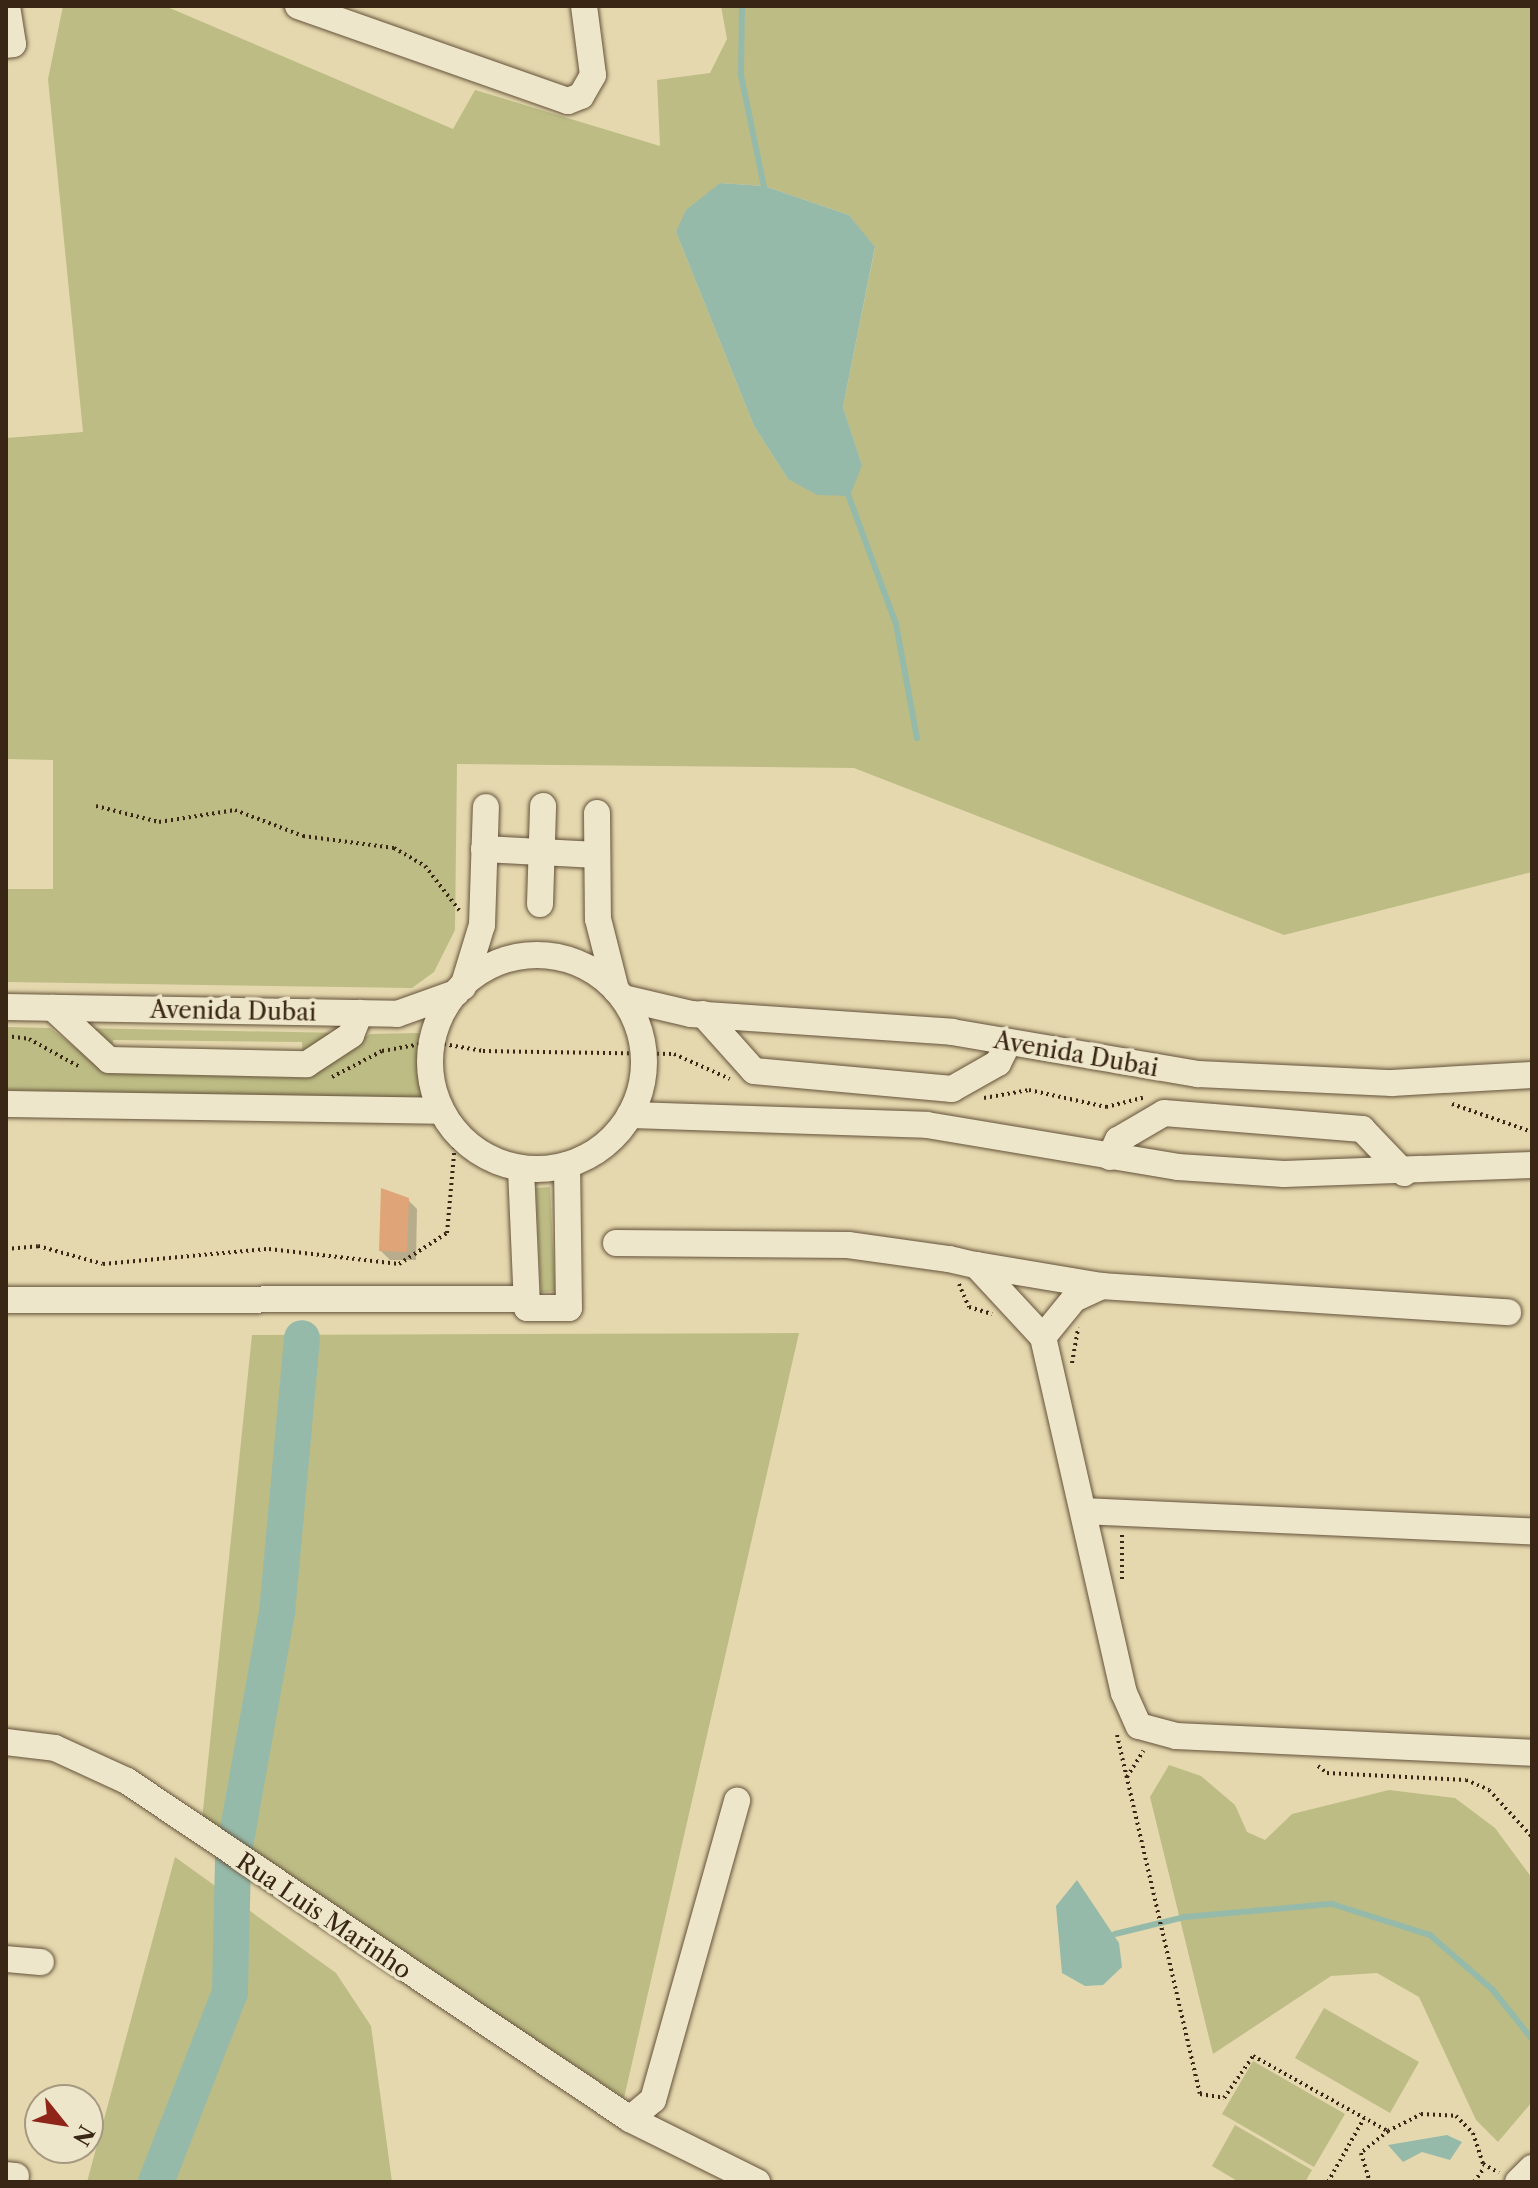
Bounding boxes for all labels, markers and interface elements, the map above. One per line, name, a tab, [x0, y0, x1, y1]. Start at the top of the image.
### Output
street label: Avenida Dubai	[149, 995, 317, 1027]
street label: Avenida Dubai	[991, 1025, 1161, 1083]
street label: Rua Luis Marinho	[231, 1847, 417, 1985]
north arrow	[24, 2084, 104, 2164]
text: N	[67, 2120, 100, 2150]

